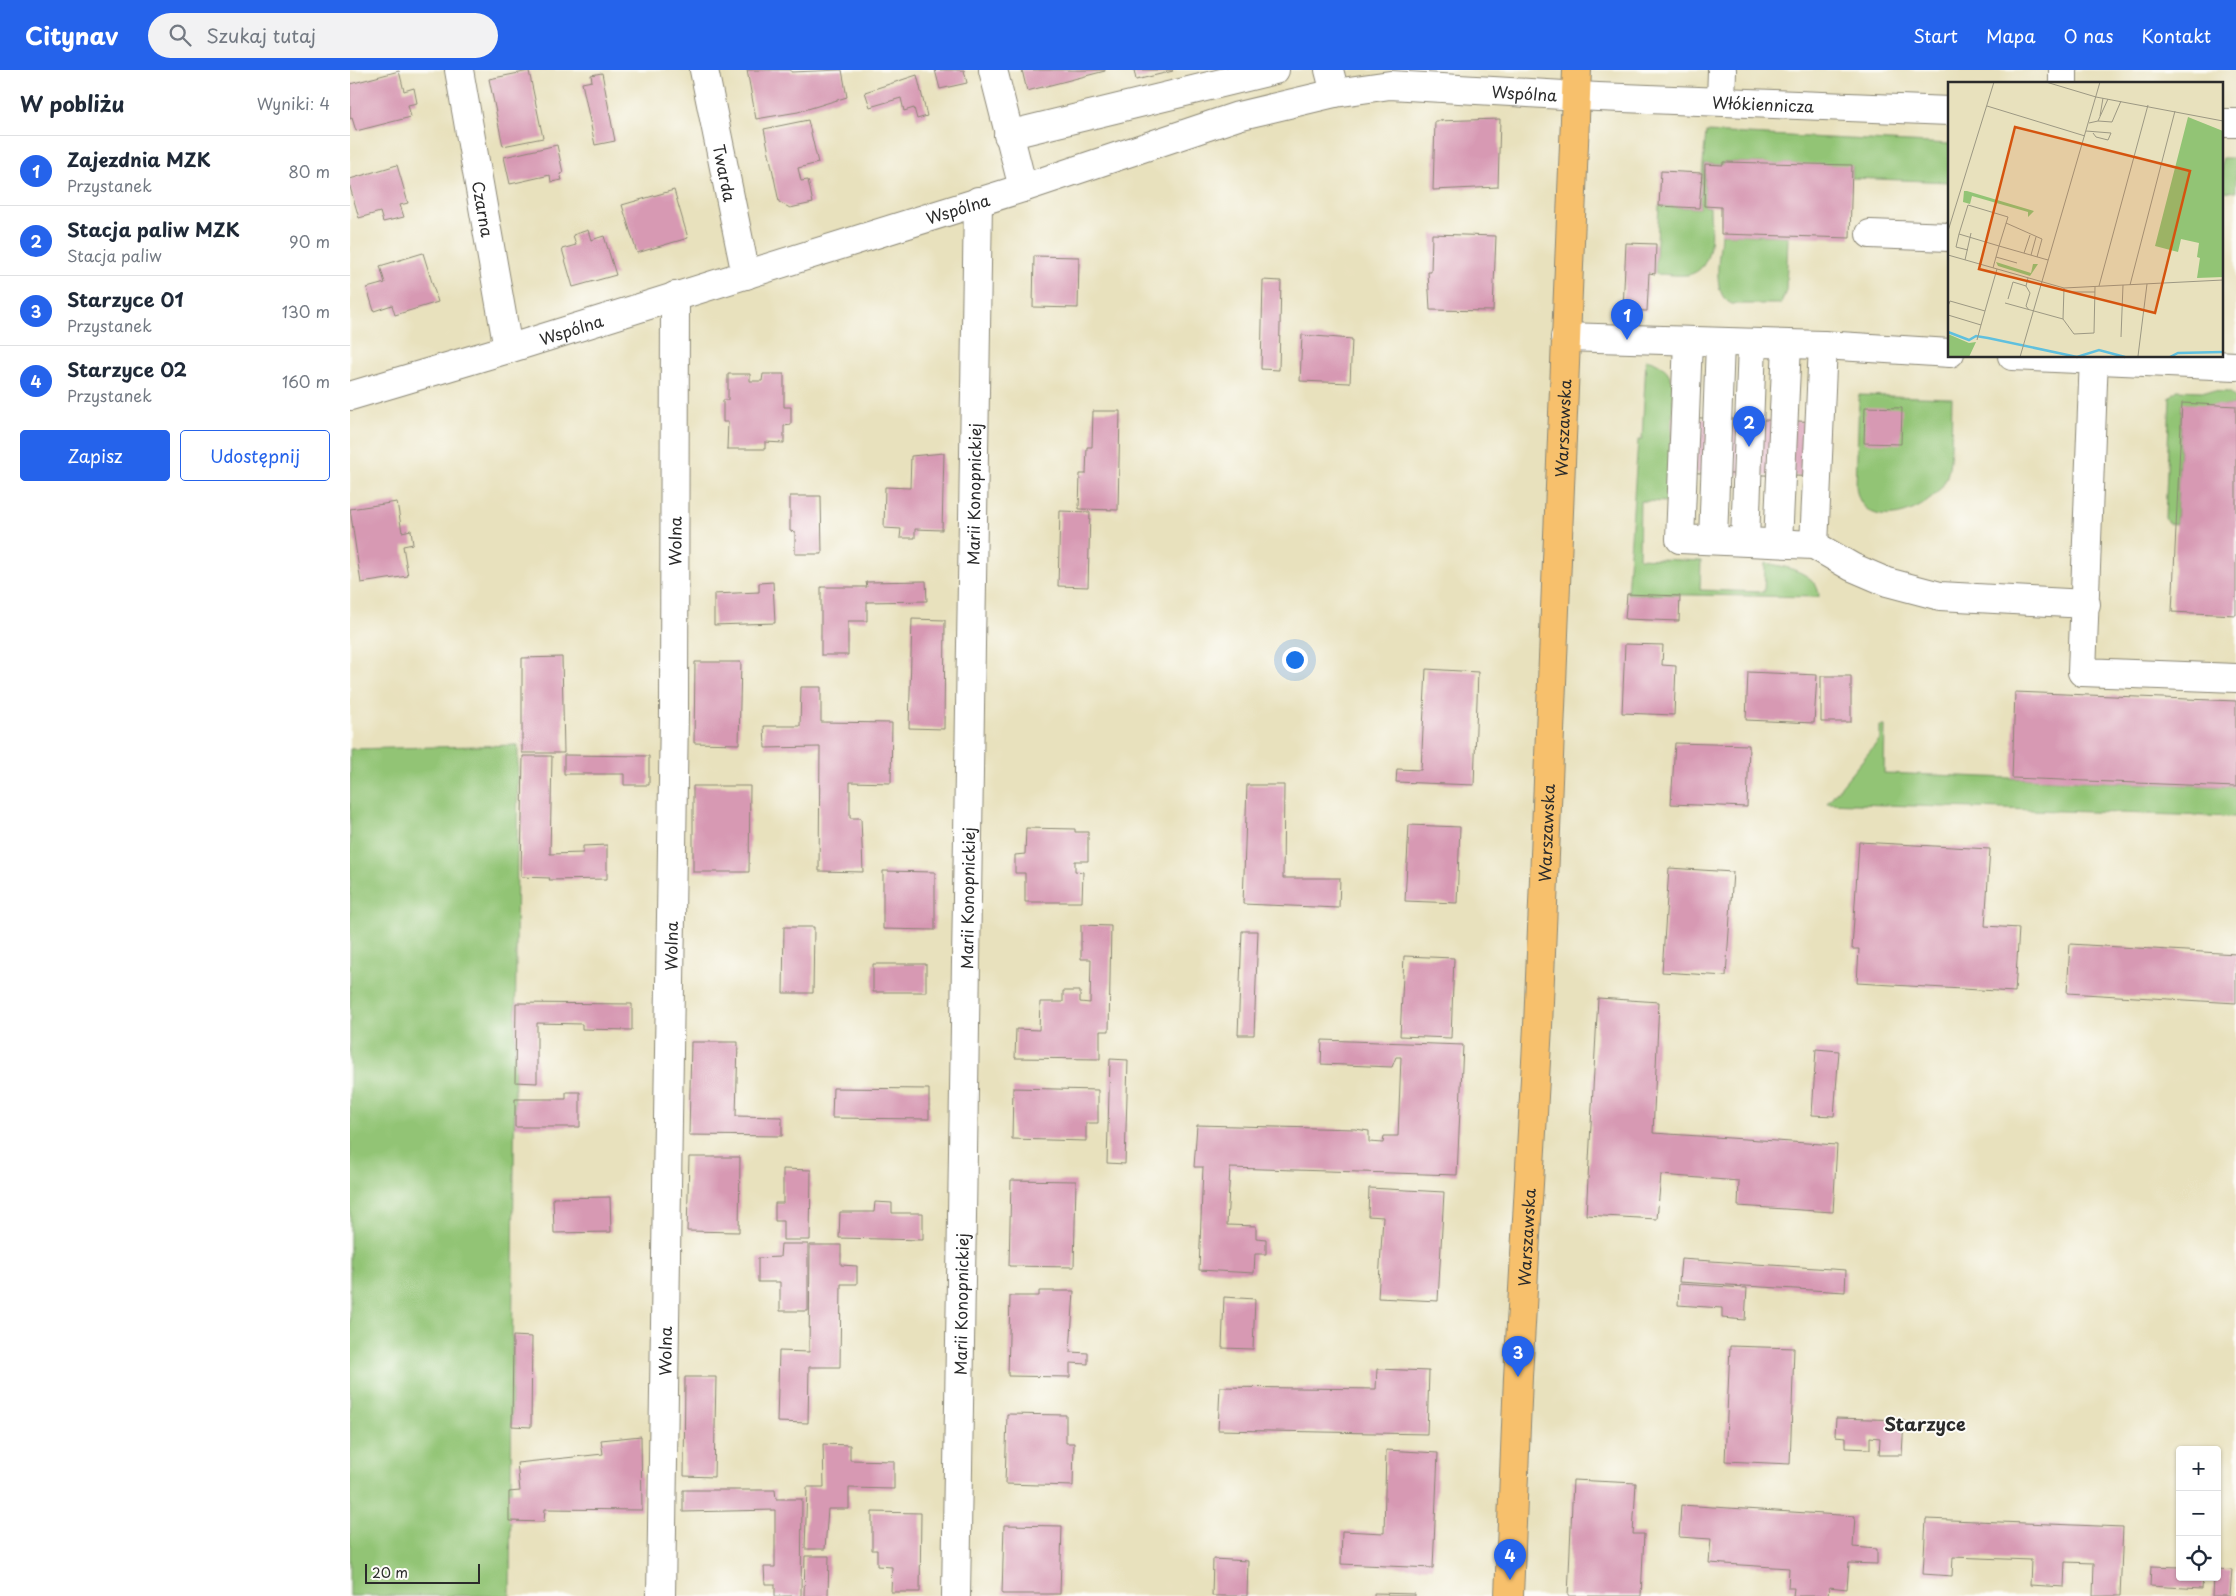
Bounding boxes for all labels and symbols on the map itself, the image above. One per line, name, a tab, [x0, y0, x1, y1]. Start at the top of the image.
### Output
street label: Wspólna	[1491, 79, 1558, 107]
inset map	[1948, 82, 2224, 358]
street label: Włókiennicza	[1712, 90, 1814, 118]
street label: Twarda	[707, 142, 743, 204]
street label: Czarna	[467, 179, 500, 239]
street label: Wspólna	[923, 187, 993, 230]
pin: 1	[1611, 299, 1643, 340]
street label: Wspólna	[536, 308, 606, 350]
street label: Warszawska	[1548, 379, 1576, 478]
pin: 2	[1733, 406, 1765, 447]
street label: Marii Konopnickiej	[960, 423, 986, 565]
street label: Wolna	[662, 516, 686, 566]
your location	[1282, 647, 1308, 673]
street label: Warszawska	[1532, 783, 1560, 882]
street label: Marii Konopnickiej	[954, 827, 980, 969]
street label: Wolna	[658, 921, 683, 971]
street label: Warszawska	[1511, 1188, 1541, 1287]
street label: Marii Konopnickiej	[947, 1233, 974, 1375]
street label: Wolna	[652, 1326, 677, 1376]
pin: 3	[1502, 1336, 1534, 1377]
district label: Starzyce	[1884, 1410, 1966, 1437]
pin: 4	[1494, 1539, 1526, 1580]
scale bar	[365, 1561, 480, 1584]

